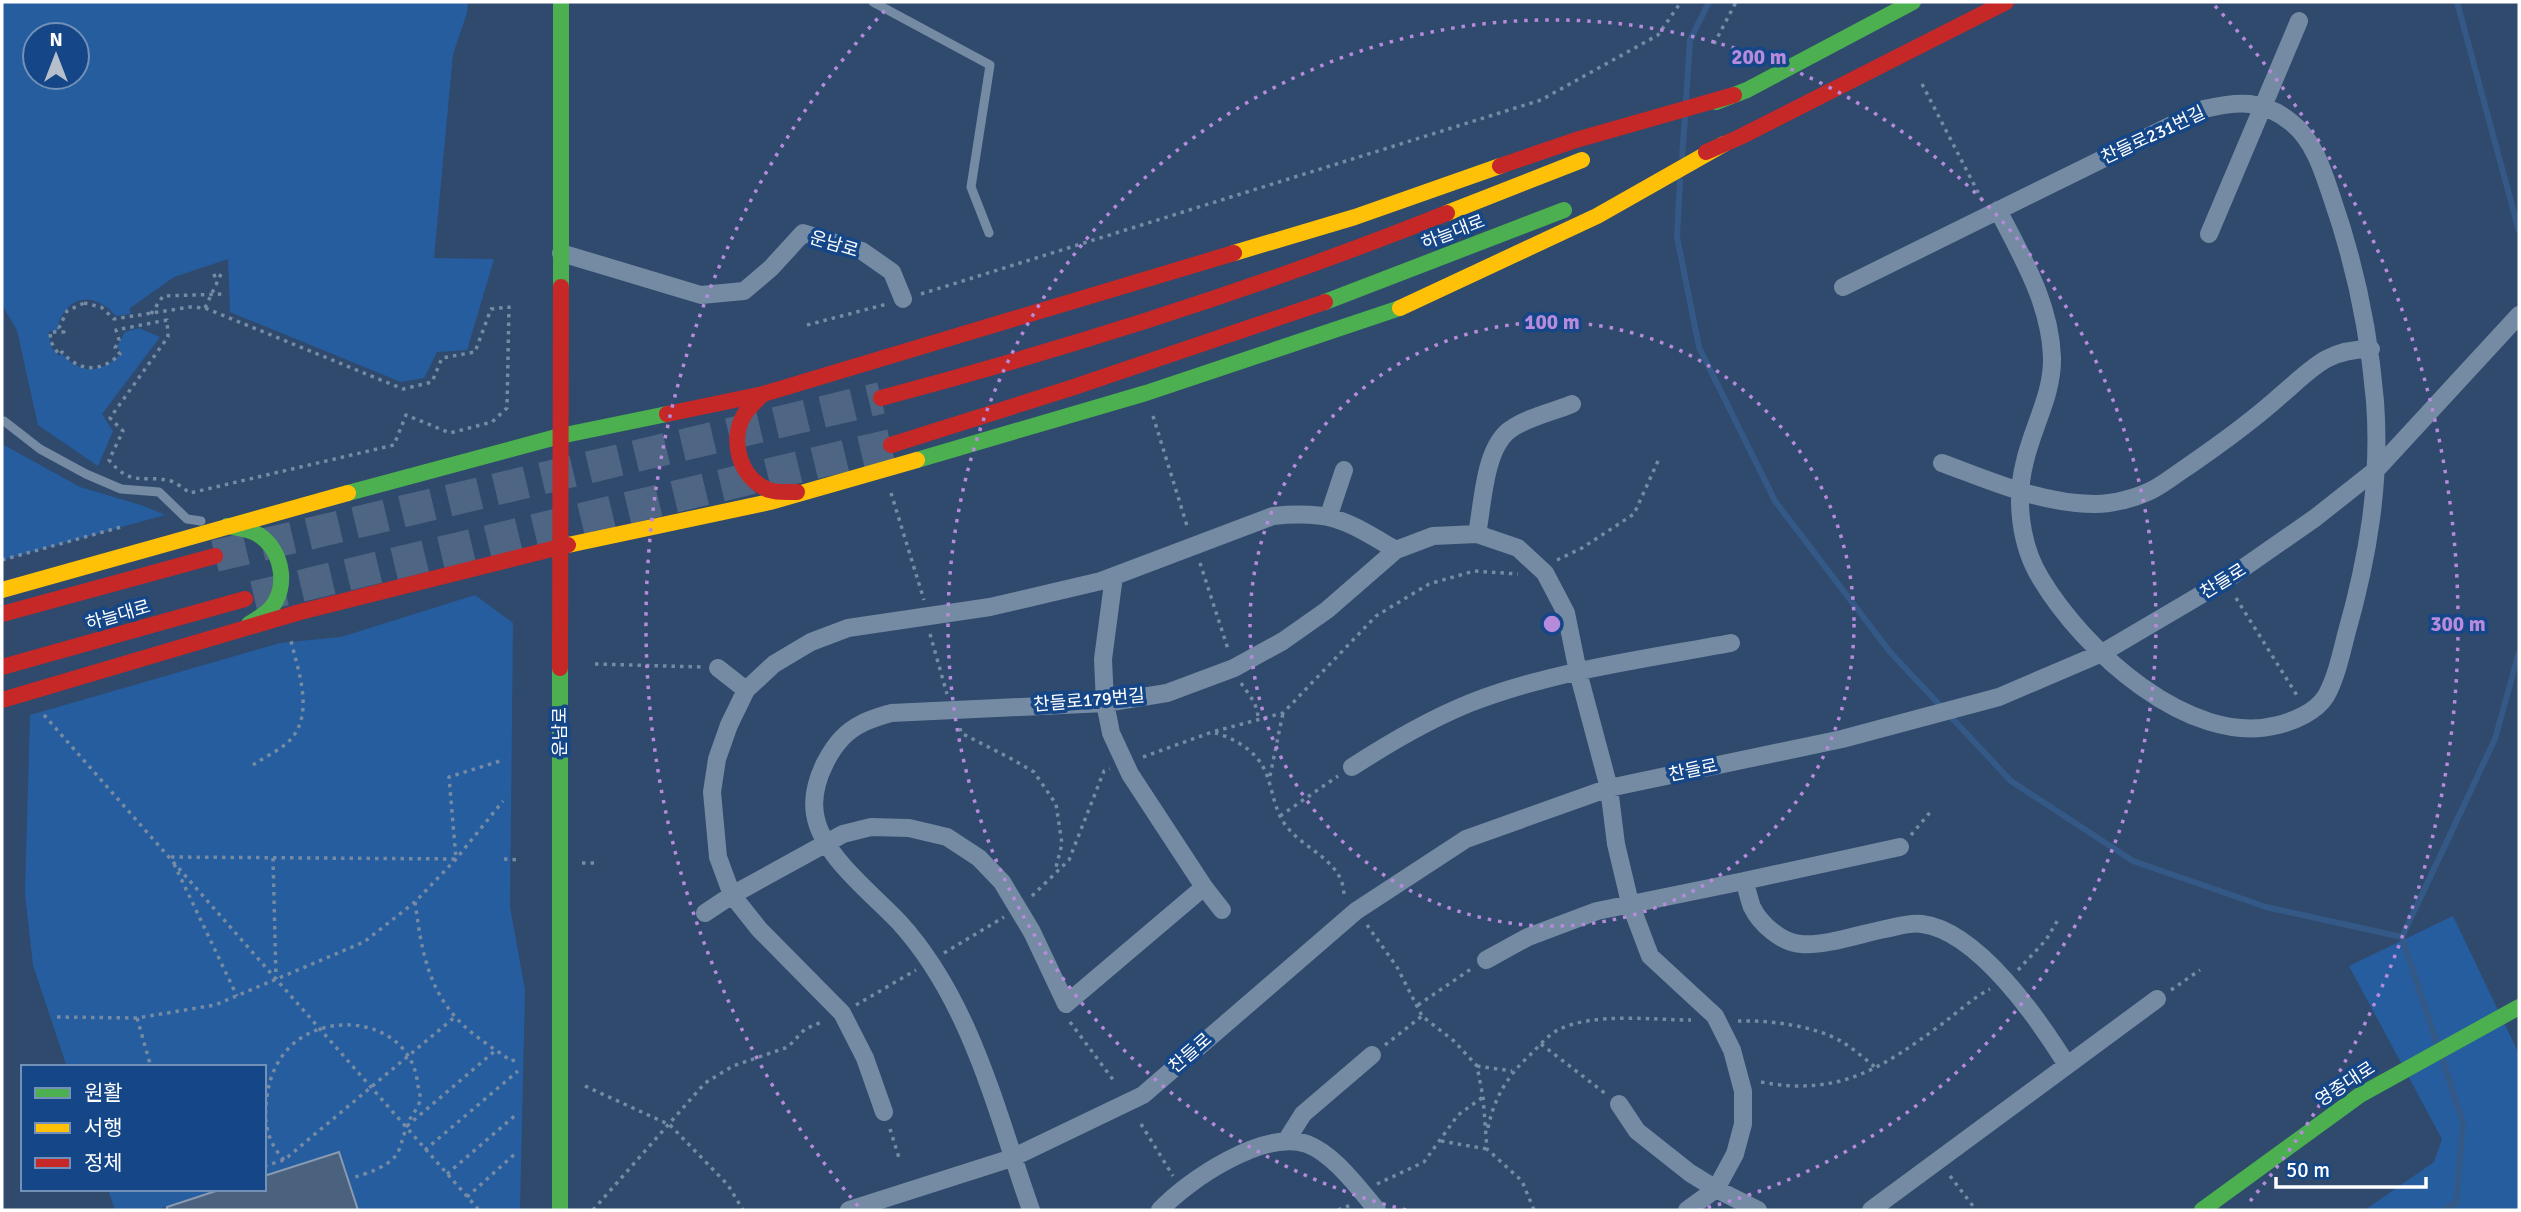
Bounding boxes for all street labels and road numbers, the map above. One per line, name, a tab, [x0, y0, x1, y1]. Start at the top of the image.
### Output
street label: 찬들로231번길	[2098, 101, 2208, 169]
street label: 하늘대로	[1418, 210, 1488, 254]
street label: 운남로	[807, 226, 861, 262]
street label: 찬들로	[2196, 559, 2250, 603]
street label: 하늘대로	[83, 595, 153, 635]
street label: 찬들로179번길	[1032, 684, 1146, 716]
street label: 운남로	[549, 707, 571, 757]
street label: 찬들로	[1666, 754, 1720, 786]
street label: 찬들로	[1164, 1028, 1216, 1078]
street label: 영종대로	[2311, 1057, 2379, 1111]

